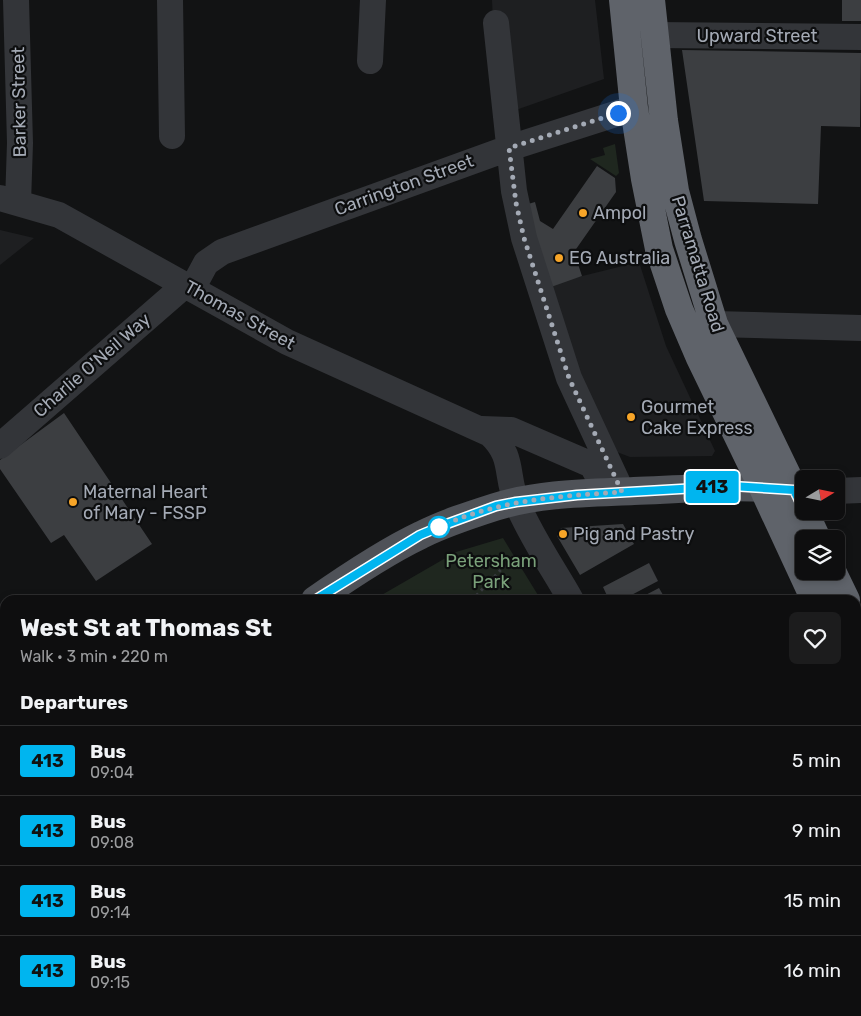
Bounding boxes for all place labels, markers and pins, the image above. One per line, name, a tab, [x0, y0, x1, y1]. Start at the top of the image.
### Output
place label: Ampol	[593, 202, 647, 224]
marker: Ampol	[577, 207, 589, 219]
place label: EG Australia	[569, 247, 670, 269]
marker: EG Australia	[553, 252, 565, 264]
place label: Gourmet Cake Express	[641, 396, 753, 439]
marker: Gourmet Cake Express	[625, 411, 637, 423]
place label: Maternal Heart of Mary - FSSP	[83, 481, 207, 524]
marker: Maternal Heart of Mary - FSSP	[67, 496, 79, 508]
unlabelled marker	[428, 516, 450, 538]
place label: Pig and Pastry	[573, 523, 694, 545]
marker: Pig and Pastry	[557, 528, 569, 540]

